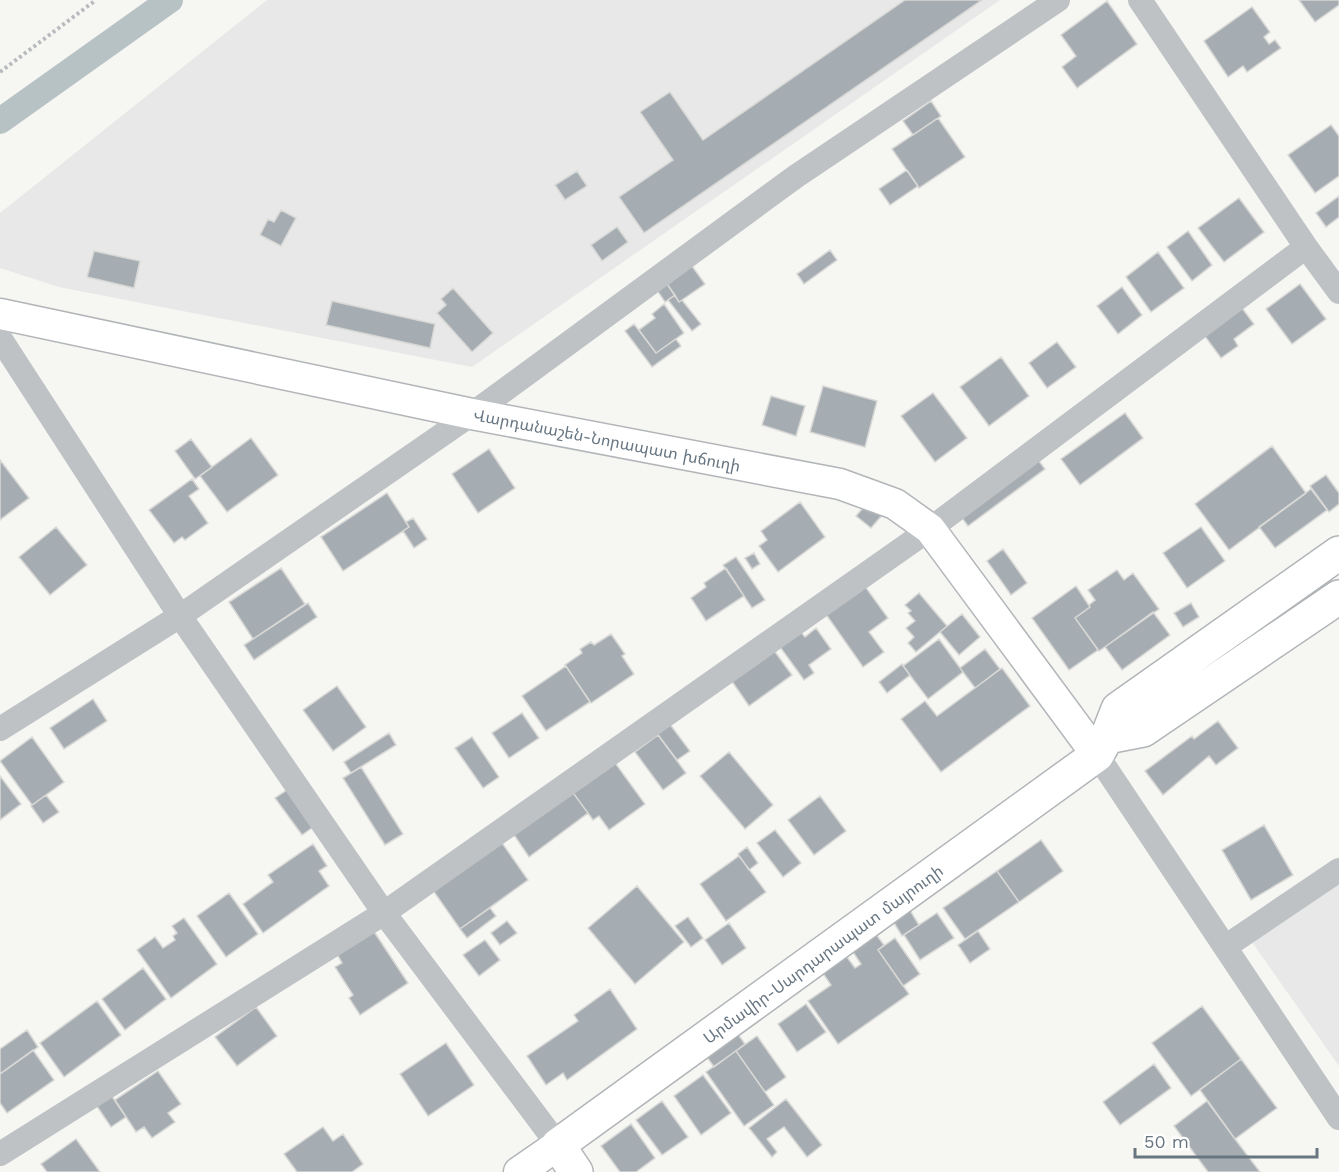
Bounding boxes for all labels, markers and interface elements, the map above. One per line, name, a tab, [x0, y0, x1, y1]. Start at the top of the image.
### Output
street label: Վարդանաշեն-Նորապատ խճուղի	[472, 405, 742, 476]
street label: Արմավիր-Սարդարապատ մայրուղի	[700, 861, 947, 1048]
scale bar	[1135, 1121, 1316, 1159]
text: 50 m	[1144, 1131, 1189, 1152]

